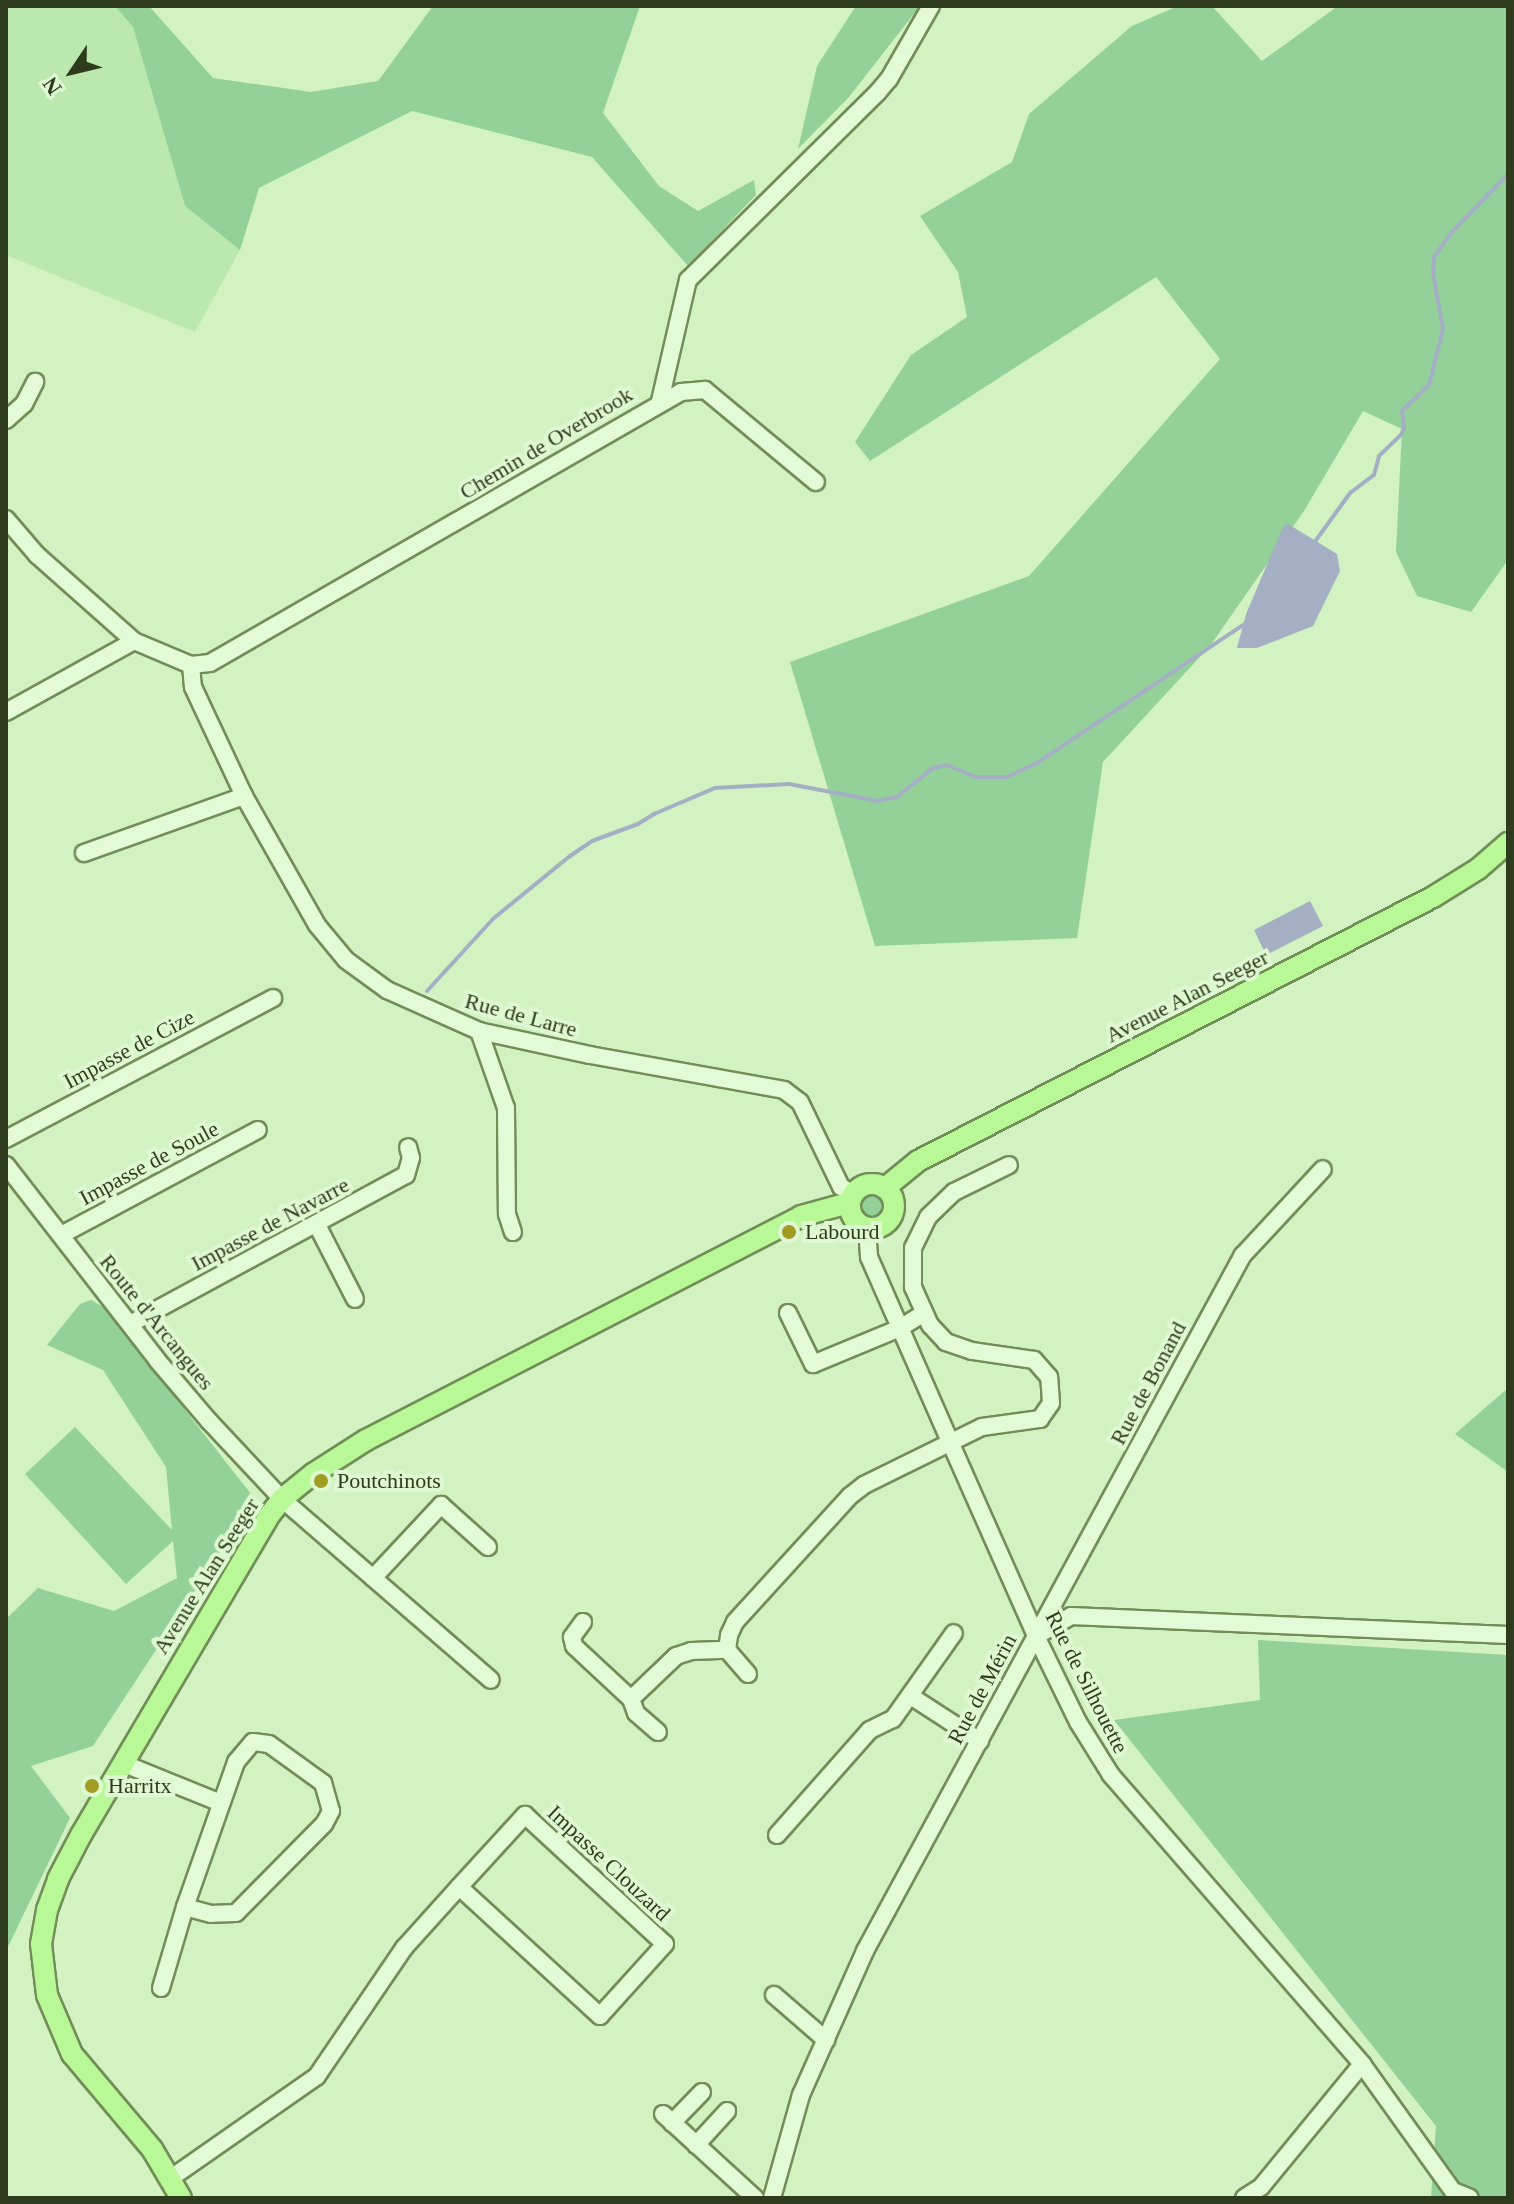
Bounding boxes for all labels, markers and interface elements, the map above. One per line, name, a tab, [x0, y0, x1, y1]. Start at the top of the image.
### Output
north arrow	[32, 32, 112, 112]
text: N	[37, 72, 67, 100]
street label: Chemin de Overbrook	[455, 381, 637, 505]
street label: Avenue Alan Seeger	[1101, 943, 1273, 1049]
street label: Rue de Larre	[462, 987, 580, 1043]
street label: Impasse de Cize	[59, 1004, 199, 1094]
street label: Impasse de Soule	[75, 1115, 223, 1211]
street label: Impasse de Navarre	[187, 1171, 353, 1277]
place label: Labourd	[805, 1219, 880, 1245]
marker: Labourd	[780, 1223, 798, 1241]
street label: Route d'Arcangues	[94, 1249, 220, 1395]
street label: Rue de Bonand	[1105, 1317, 1191, 1449]
place label: Poutchinots	[337, 1468, 441, 1494]
marker: Poutchinots	[312, 1472, 330, 1490]
street label: Avenue Alan Seeger	[147, 1493, 265, 1659]
street label: Rue de Silhouette	[1040, 1606, 1134, 1758]
street label: Rue de Mérin	[942, 1629, 1022, 1749]
place label: Harritx	[108, 1773, 172, 1799]
marker: Harritx	[83, 1777, 101, 1795]
street label: Impasse Clouzard	[542, 1799, 676, 1927]

